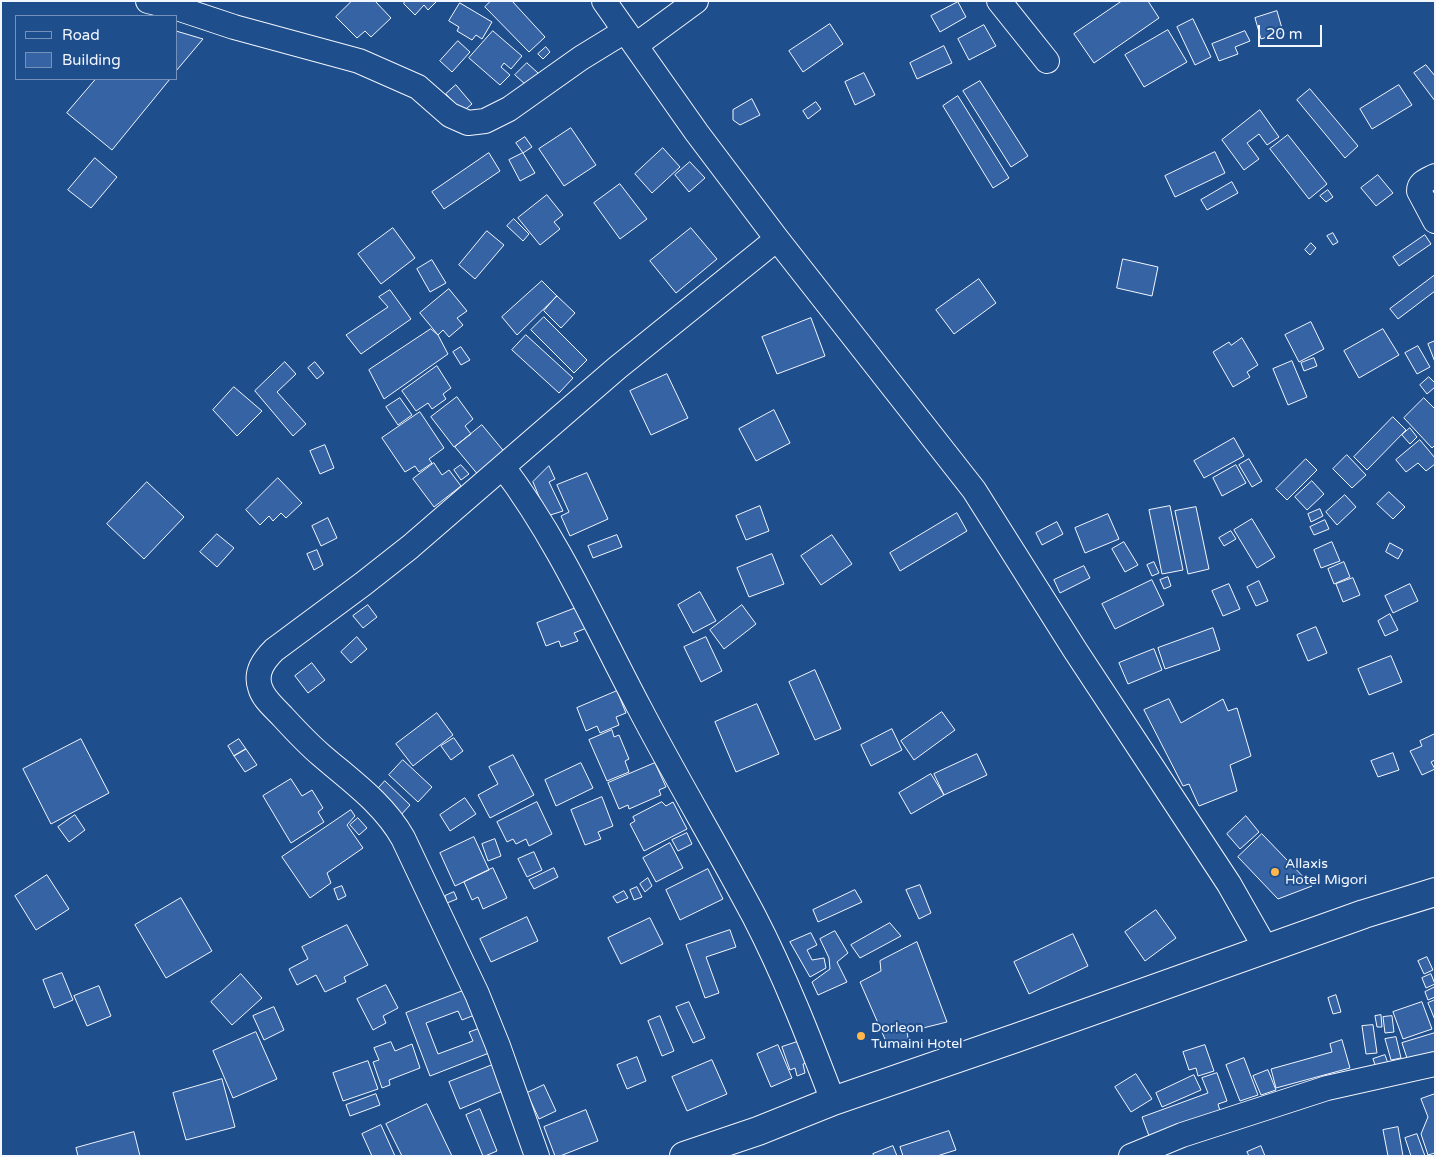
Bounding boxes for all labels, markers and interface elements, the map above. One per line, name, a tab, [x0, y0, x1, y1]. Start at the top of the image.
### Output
legend	[15, 15, 178, 80]
scale bar	[1261, 15, 1325, 47]
text: 20 m	[1266, 25, 1303, 43]
text: Road	[62, 26, 100, 44]
text: Building	[62, 51, 121, 69]
place label: Allaxis Hotel Migori	[1285, 856, 1367, 889]
marker: Allaxis Hotel Migori	[1269, 866, 1281, 878]
place label: Dorleon Tumaini Hotel	[871, 1020, 963, 1052]
marker: Dorleon Tumaini Hotel	[855, 1030, 867, 1042]

